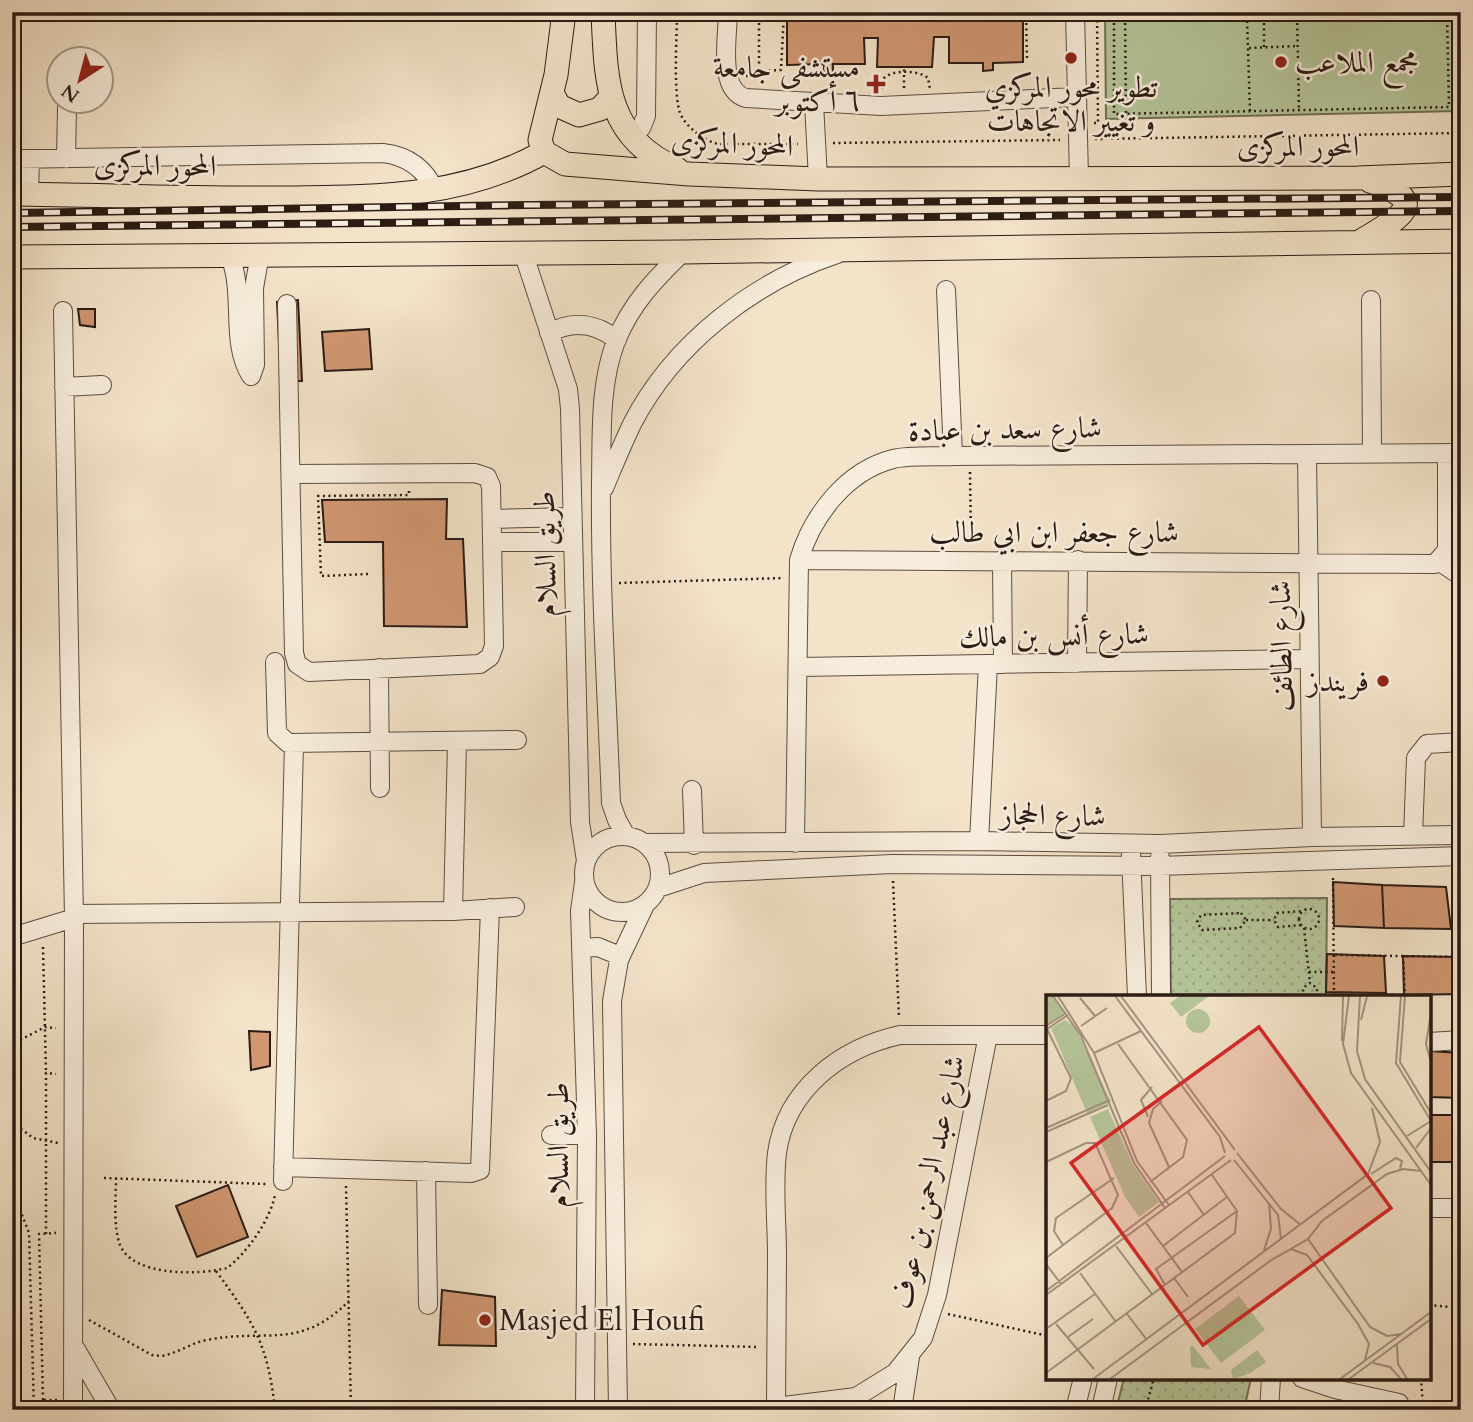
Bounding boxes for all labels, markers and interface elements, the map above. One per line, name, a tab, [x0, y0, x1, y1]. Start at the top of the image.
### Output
place label: مجمع الملاعب	[1295, 42, 1418, 89]
north arrow	[46, 46, 116, 116]
place label: مستشفى جامعة ٦ أكتوبر	[713, 47, 860, 122]
marker: تطوير محور المركزي و تغيير الاتجاهات	[1063, 50, 1079, 66]
marker: مجمع الملاعب	[1273, 54, 1289, 70]
place label: تطوير محور المركزي و تغيير الاتجاهات	[985, 67, 1158, 142]
marker: مستشفى جامعة ٦ أكتوبر	[866, 74, 886, 94]
text: N	[56, 77, 85, 108]
street label: المحور المركزى	[670, 120, 794, 167]
street label: المحور المركزى	[1237, 126, 1359, 167]
street label: المحور المركزى	[93, 144, 217, 187]
street label: شارع سعد بن عبادة	[908, 407, 1102, 456]
street label: طريق السلام	[524, 491, 572, 617]
street label: شارع جعفر ابن ابي طالب	[929, 512, 1179, 557]
street label: شارع الطائف	[1260, 580, 1307, 712]
street label: شارع أنس بن مالك	[959, 612, 1149, 662]
place label: فريندز	[1304, 661, 1369, 702]
marker: فريندز	[1375, 673, 1391, 689]
street label: شارع الحجاز	[997, 794, 1106, 841]
inset map	[1046, 995, 1431, 1380]
street label: شارع عبد الرحمن بن عوف	[882, 1051, 979, 1314]
street label: طريق السلام	[538, 1082, 584, 1208]
place label: Masjed El Houfi	[499, 1300, 705, 1341]
marker: Masjed El Houfi	[477, 1312, 493, 1328]

